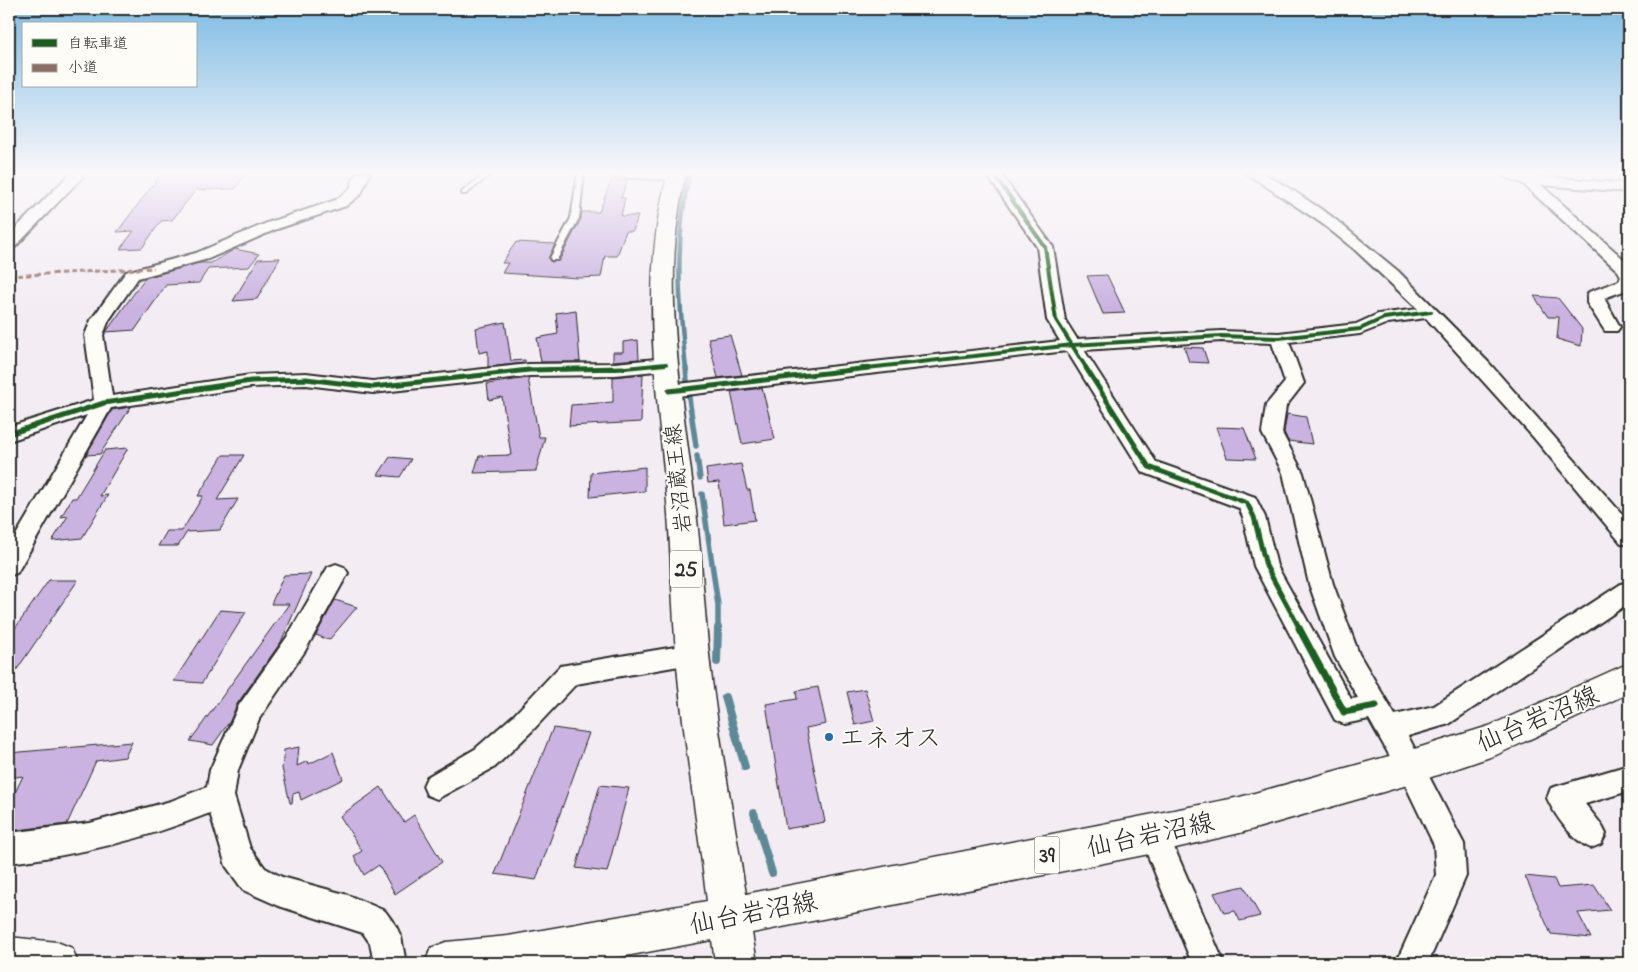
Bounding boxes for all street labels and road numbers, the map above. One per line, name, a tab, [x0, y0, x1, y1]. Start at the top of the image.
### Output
street label: 岩沼蔵王線	[658, 422, 702, 535]
road number: 25	[670, 550, 702, 588]
street label: 仙台岩沼線	[1471, 678, 1605, 764]
street label: 仙台岩沼線	[1083, 805, 1218, 869]
road number: 39	[1034, 836, 1060, 874]
street label: 仙台岩沼線	[686, 884, 821, 946]

